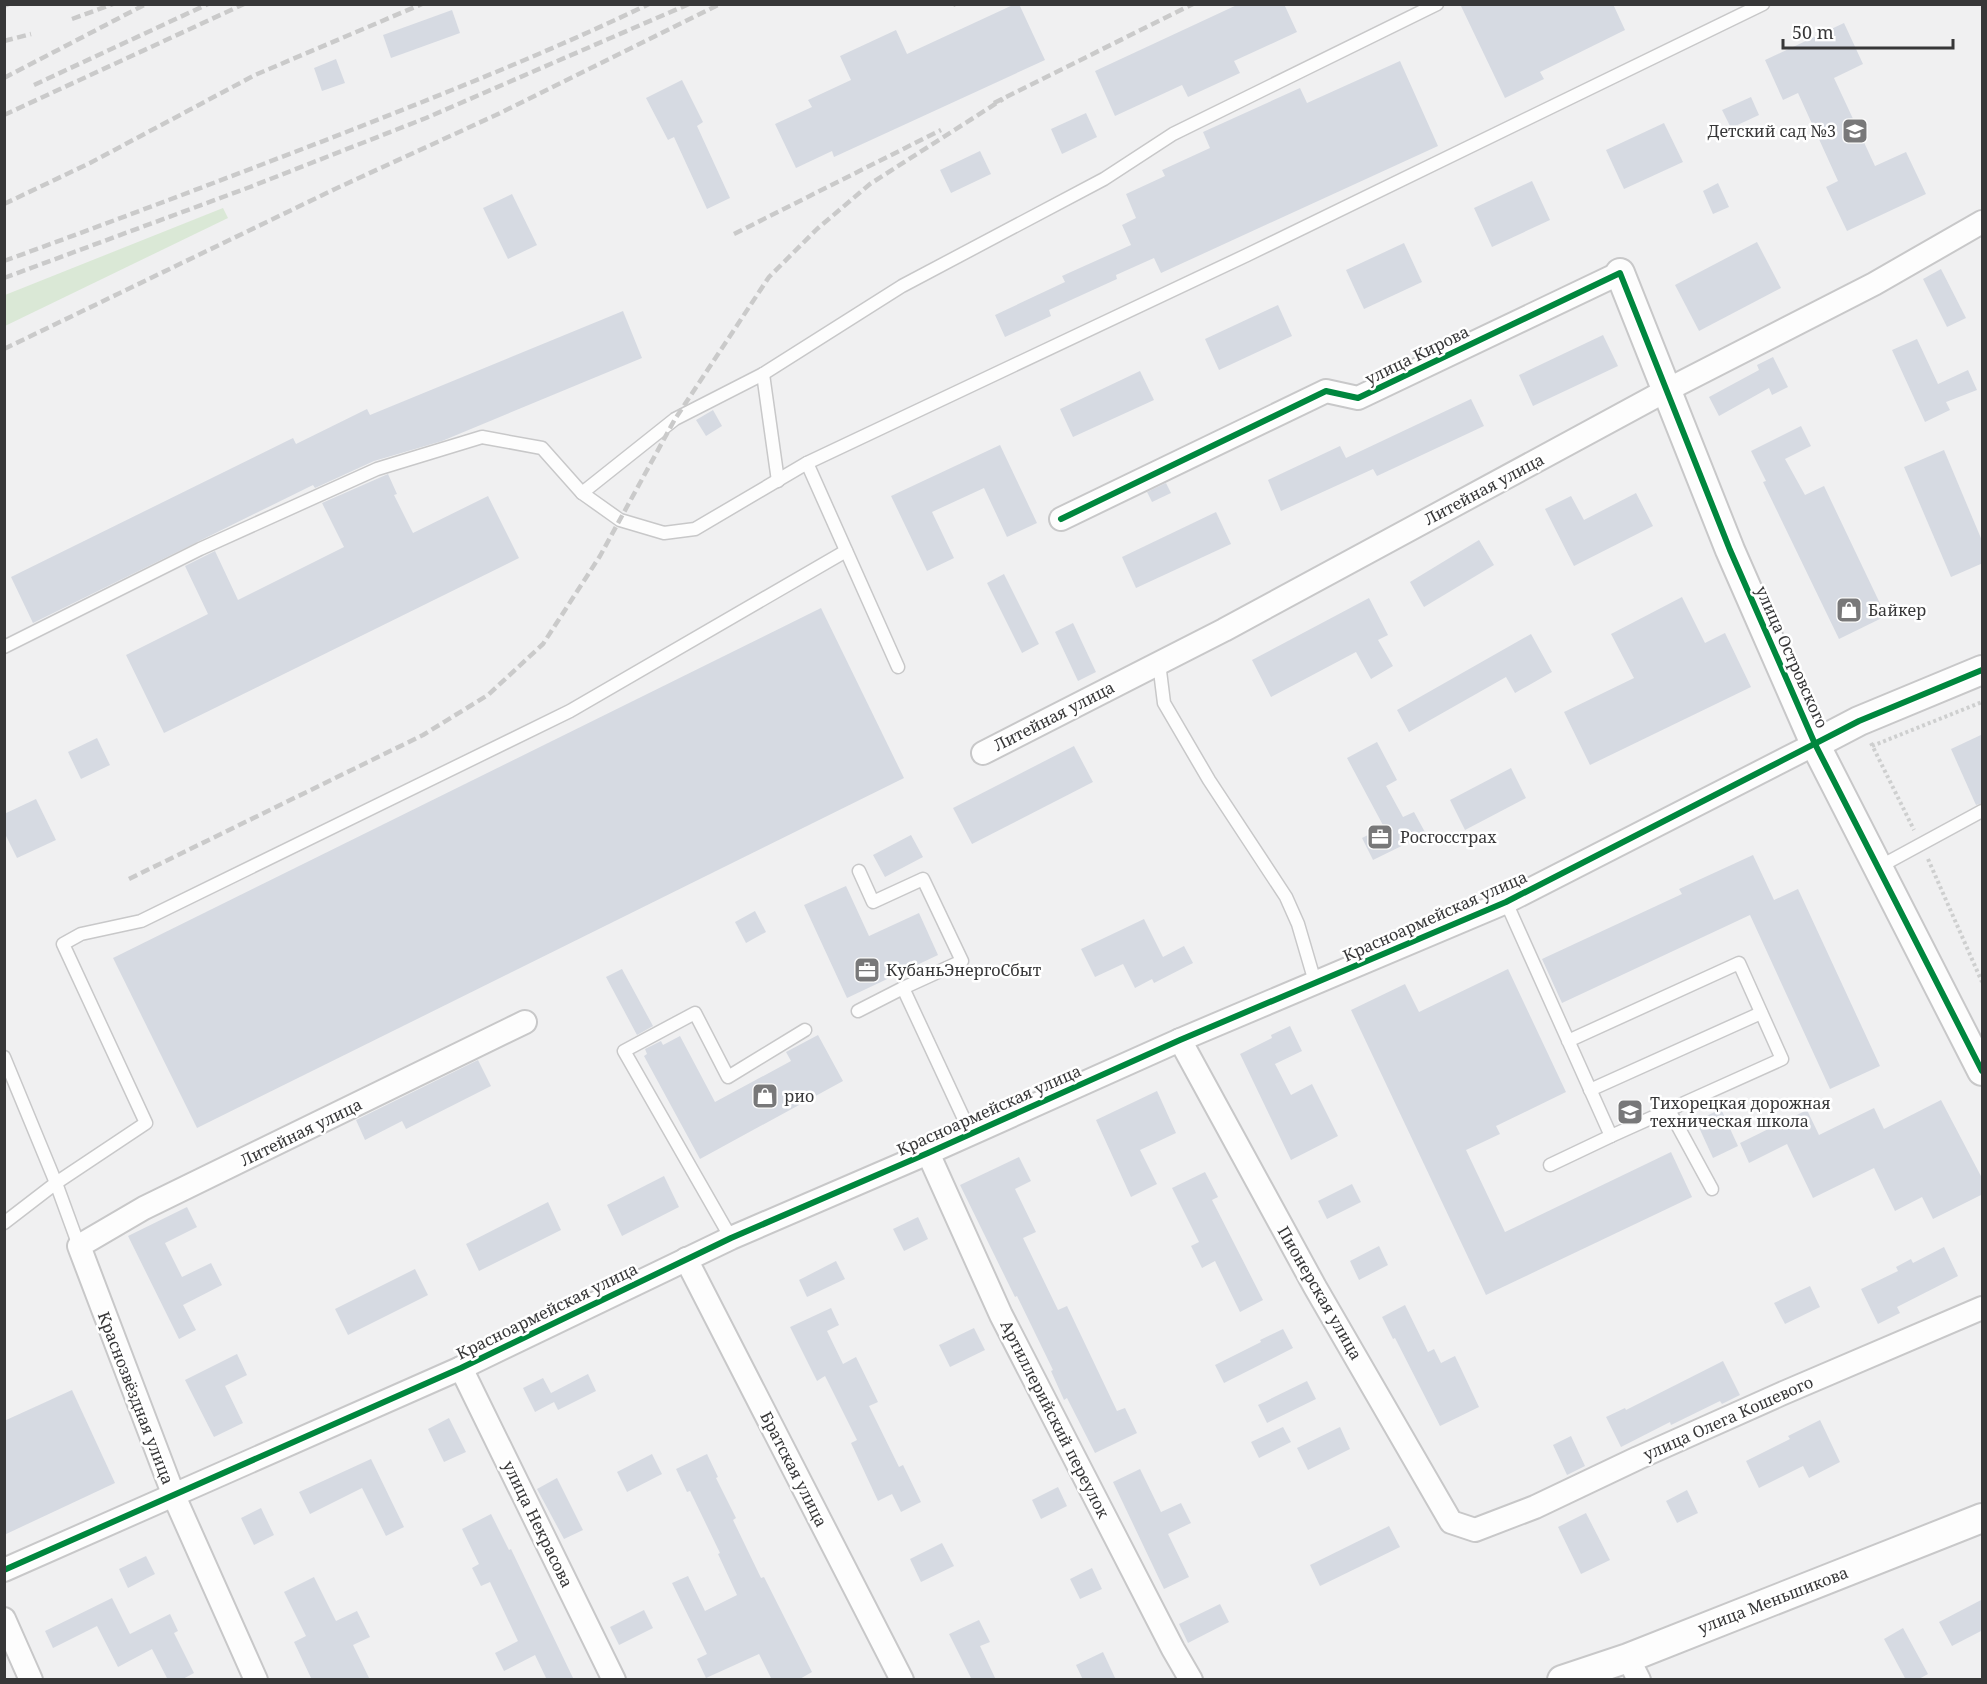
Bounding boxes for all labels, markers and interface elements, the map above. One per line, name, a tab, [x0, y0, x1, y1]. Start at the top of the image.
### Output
scale bar	[1783, 12, 1952, 50]
text: 50 m	[1792, 20, 1834, 44]
school or university icon: Детский сад №3	[1840, 116, 1870, 146]
place label: Детский сад №3	[1708, 120, 1836, 142]
street label: улица Кирова	[1361, 320, 1473, 390]
street label: Литейная улица	[1420, 448, 1548, 530]
street label: улица Островского	[1751, 582, 1833, 732]
shop icon: Байкер	[1834, 595, 1864, 625]
place label: Байкер	[1868, 599, 1926, 621]
street label: Литейная улица	[990, 676, 1118, 756]
office icon: Росгосстрах	[1365, 822, 1395, 852]
place label: Росгосстрах	[1400, 826, 1497, 848]
street label: Красноармейская улица	[1339, 865, 1531, 967]
office icon: КубаньЭнергоСбыт	[852, 955, 882, 985]
place label: КубаньЭнергоСбыт	[886, 959, 1042, 981]
street label: Красноармейская улица	[893, 1059, 1085, 1161]
shop icon: рио	[750, 1081, 780, 1111]
place label: рио	[784, 1085, 814, 1107]
place label: Тихорецкая дорожная техническая школа	[1650, 1092, 1831, 1132]
street label: Литейная улица	[236, 1093, 366, 1171]
school or university icon: Тихорецкая дорожная техническая школа	[1615, 1097, 1645, 1127]
street label: Пионерская улица	[1273, 1222, 1367, 1364]
street label: Красноармейская улица	[453, 1257, 641, 1365]
street label: Краснозвёздная улица	[93, 1308, 179, 1488]
street label: Артиллерийский переулок	[995, 1316, 1115, 1522]
street label: улица Олега Кошевого	[1640, 1371, 1816, 1465]
street label: Братская улица	[755, 1407, 833, 1531]
street label: улица Некрасова	[498, 1457, 578, 1591]
street label: улица Меньшикова	[1695, 1561, 1851, 1639]

